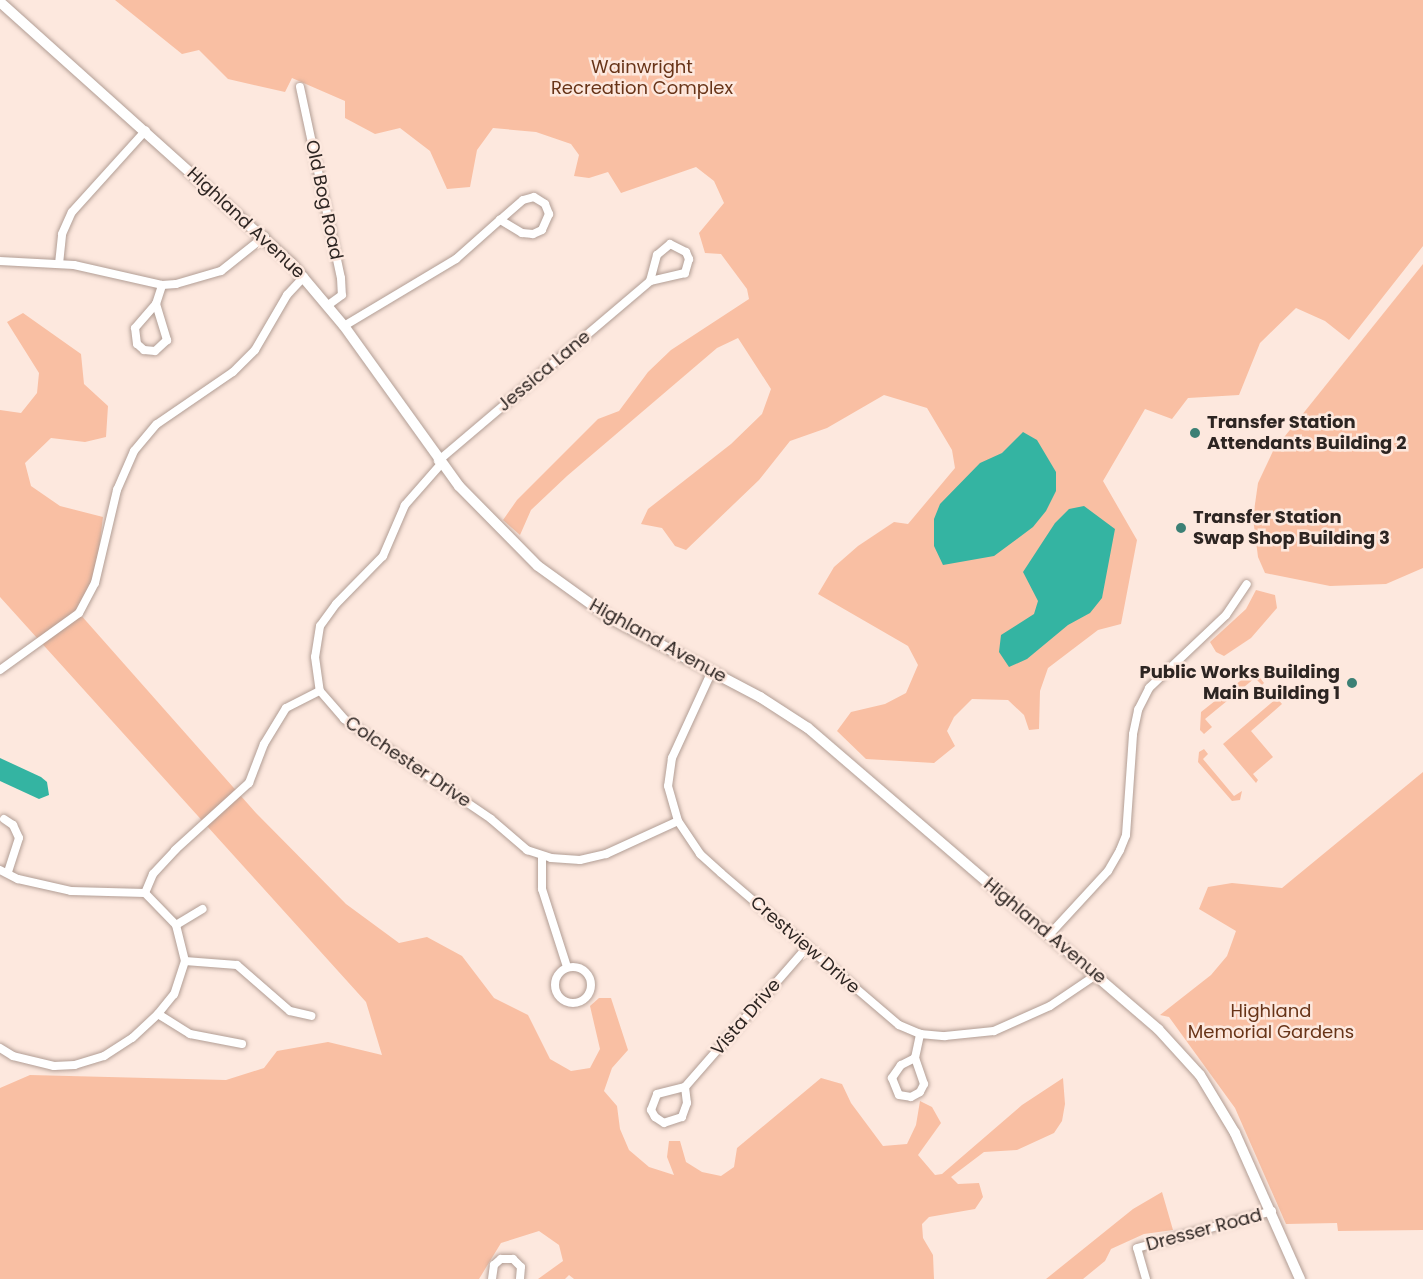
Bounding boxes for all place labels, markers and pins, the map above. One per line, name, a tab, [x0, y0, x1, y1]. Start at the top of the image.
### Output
place label: Transfer Station Attendants Building 2	[1207, 412, 1406, 454]
marker: Transfer Station Attendants Building 2	[1188, 426, 1202, 440]
place label: Transfer Station Swap Shop Building 3	[1193, 507, 1390, 550]
marker: Transfer Station Swap Shop Building 3	[1174, 521, 1188, 535]
place label: Public Works Building Main Building 1	[1139, 662, 1340, 704]
marker: Public Works Building Main Building 1	[1345, 676, 1359, 690]

